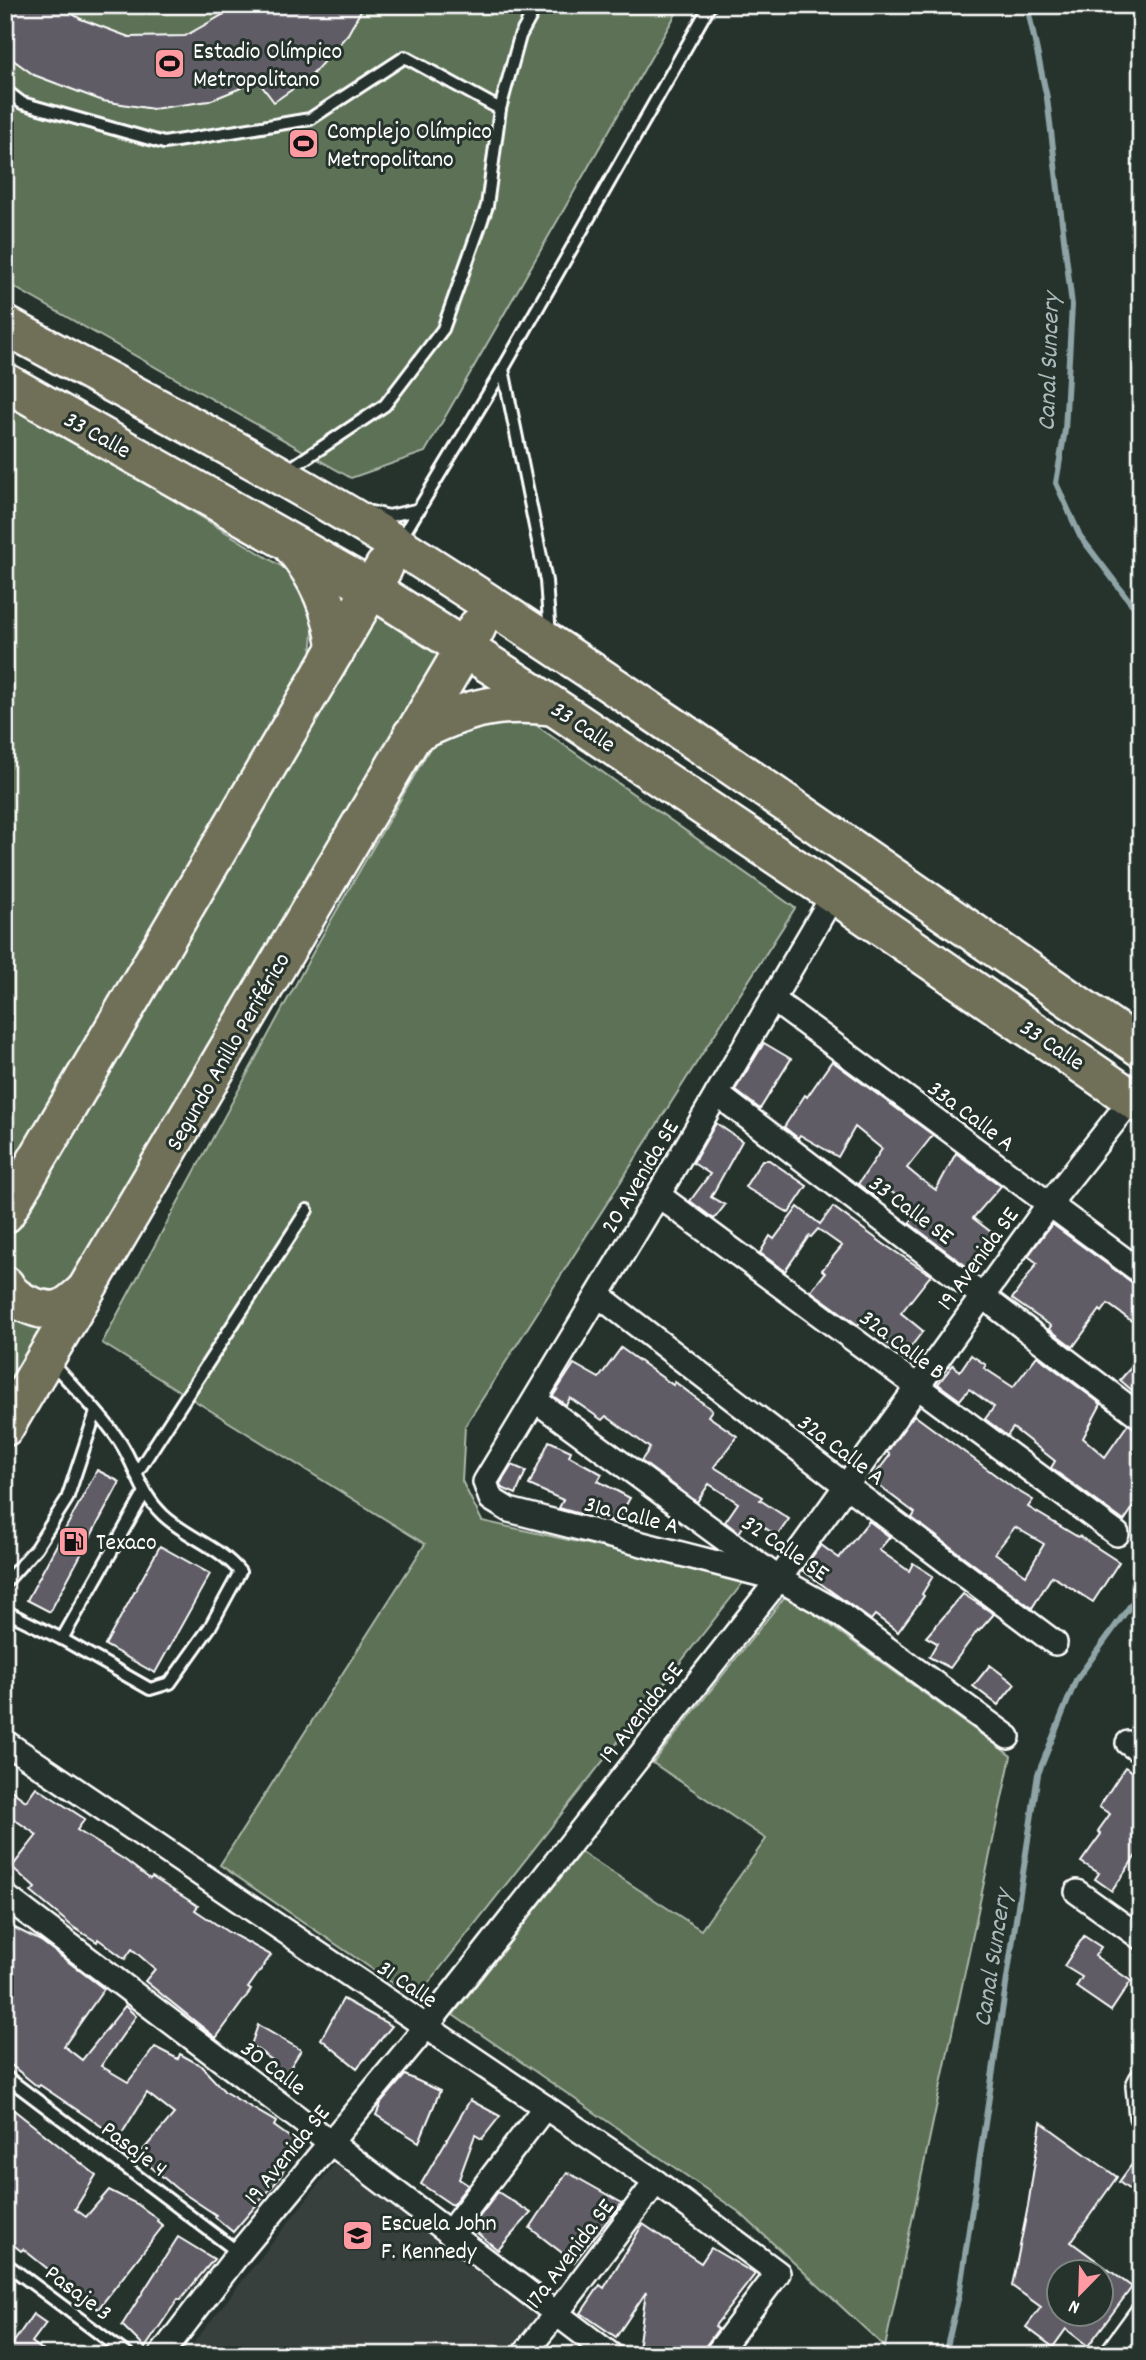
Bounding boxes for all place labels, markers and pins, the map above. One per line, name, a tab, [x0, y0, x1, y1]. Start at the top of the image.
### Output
place label: Estadio Olímpico Metropolitano	[193, 36, 342, 98]
sports icon: Estadio Olímpico Metropolitano	[153, 47, 187, 81]
place label: Complejo Olímpico Metropolitano	[327, 116, 492, 178]
sports icon: Complejo Olímpico Metropolitano	[287, 127, 321, 161]
fuel station icon: Texaco	[56, 1524, 90, 1558]
place label: Texaco	[96, 1527, 157, 1561]
place label: Escuela John F. Kennedy	[381, 2208, 497, 2270]
school or university icon: Escuela John F. Kennedy	[341, 2219, 375, 2253]

